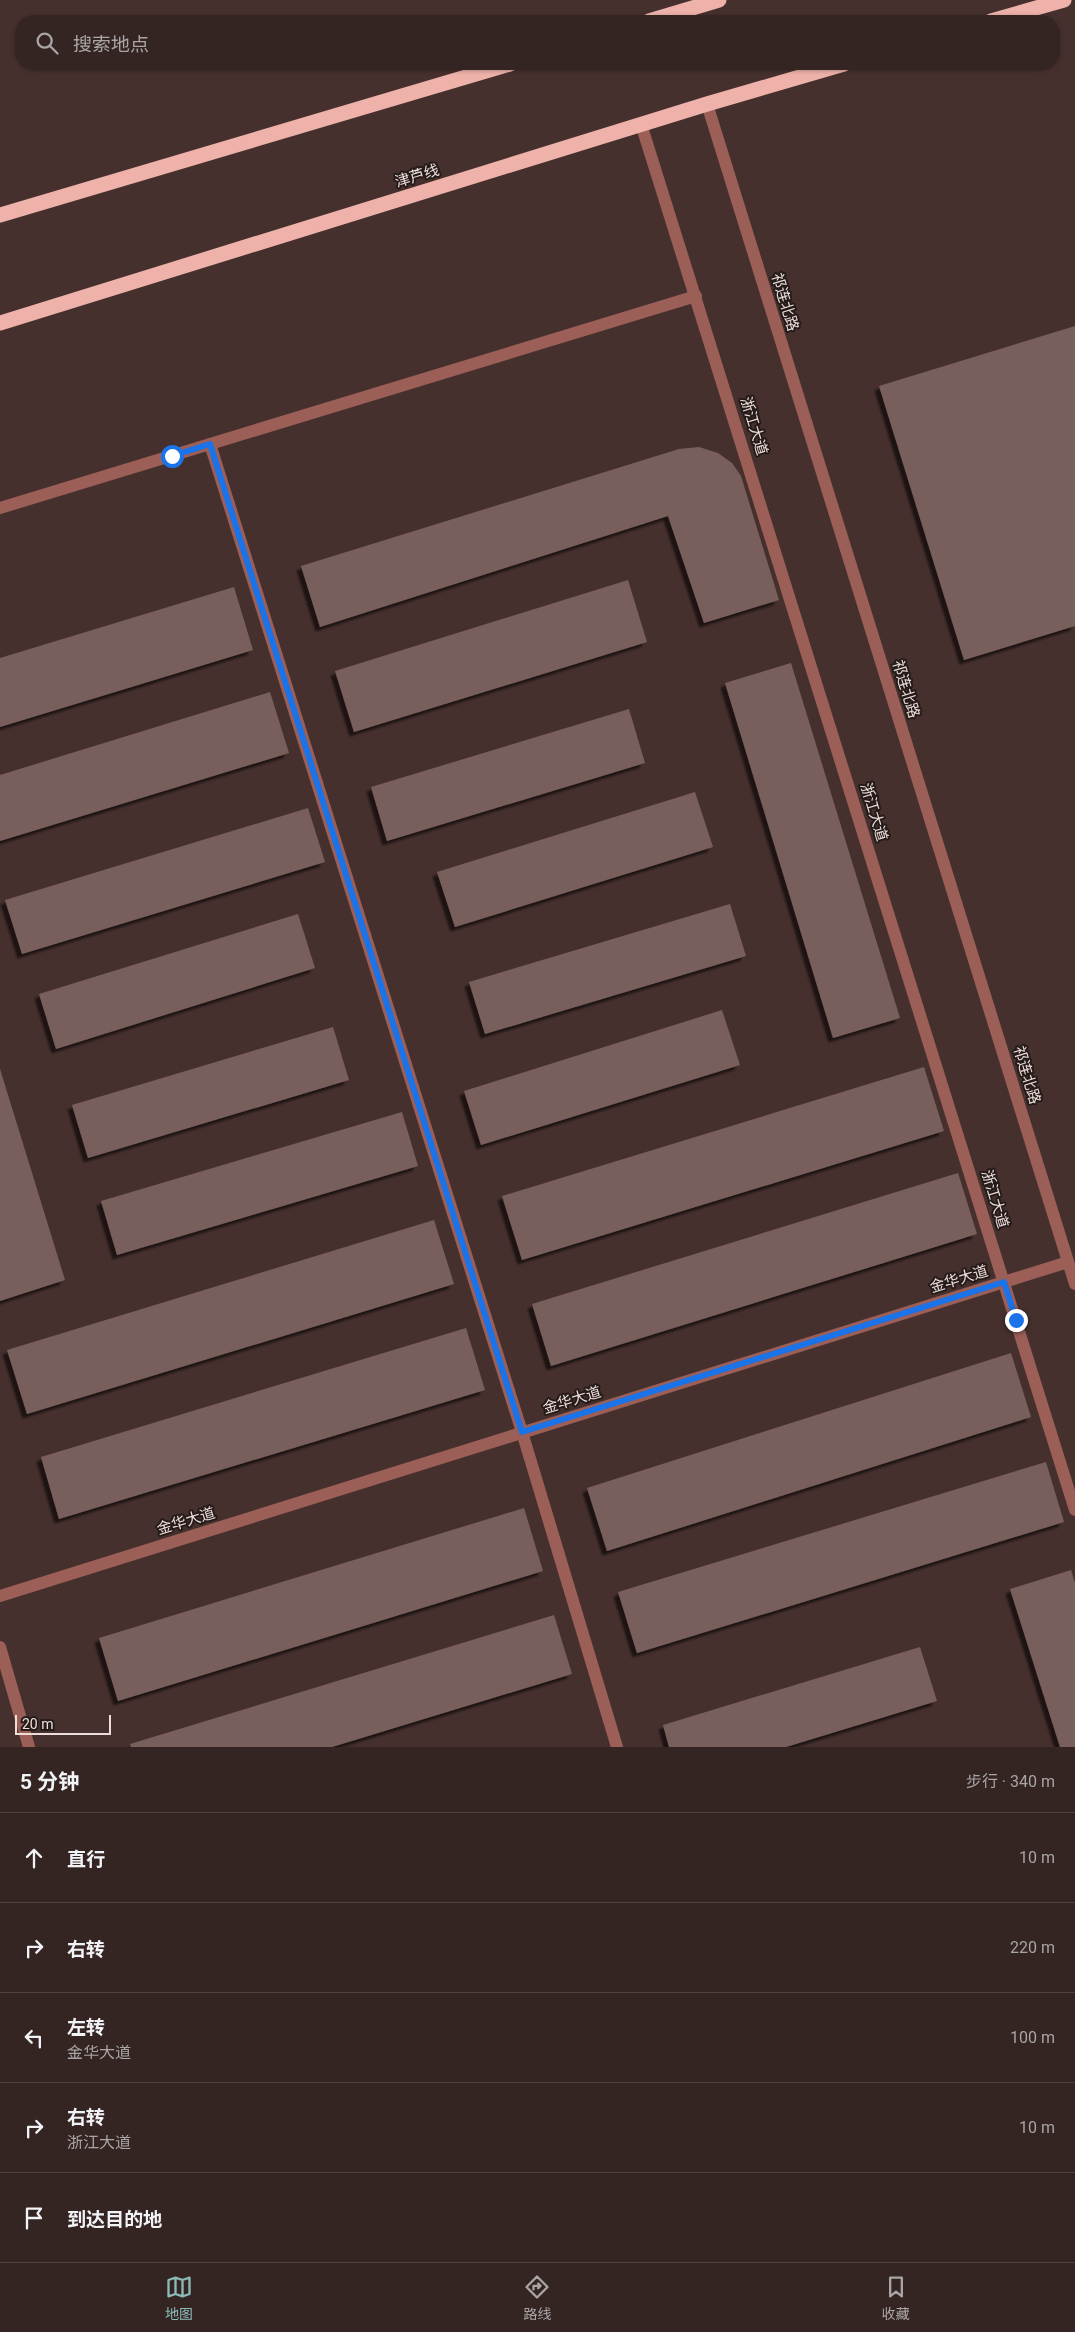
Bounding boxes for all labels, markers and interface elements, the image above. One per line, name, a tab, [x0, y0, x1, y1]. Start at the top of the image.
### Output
search box	[15, 15, 1060, 70]
icon: search	[33, 29, 61, 57]
text: 搜索地点	[73, 33, 149, 56]
street label: 津芦线	[393, 161, 441, 191]
street label: 祁连北路	[768, 271, 802, 333]
street label: 浙江大道	[737, 395, 771, 457]
route start	[161, 445, 184, 468]
street label: 祁连北路	[889, 658, 923, 720]
street label: 浙江大道	[857, 781, 891, 843]
street label: 祁连北路	[1010, 1044, 1044, 1106]
street label: 浙江大道	[978, 1168, 1012, 1230]
street label: 金华大道	[928, 1262, 990, 1296]
route end	[1005, 1309, 1028, 1332]
street label: 金华大道	[541, 1383, 603, 1417]
street label: 金华大道	[155, 1504, 217, 1538]
scale bar	[15, 1712, 111, 1735]
text: 20 m	[22, 1716, 54, 1732]
text: 5 分钟	[20, 1770, 79, 1794]
text: 步行 · 340 m	[966, 1772, 1055, 1791]
icon: ahead	[20, 1844, 48, 1872]
text: 直行	[67, 1848, 105, 1871]
text: 10 m	[1019, 1848, 1055, 1867]
icon: right	[20, 1934, 48, 1962]
text: 右转	[67, 1938, 105, 1961]
text: 220 m	[1010, 1938, 1055, 1957]
text: 左转	[67, 2016, 105, 2039]
icon: left	[20, 2024, 48, 2052]
text: 100 m	[1010, 2028, 1055, 2047]
text: 金华大道	[67, 2043, 131, 2062]
text: 右转	[67, 2106, 105, 2129]
icon: right	[20, 2114, 48, 2142]
text: 10 m	[1019, 2118, 1055, 2137]
text: 浙江大道	[67, 2133, 131, 2152]
icon: arrive	[20, 2204, 48, 2232]
text: 到达目的地	[67, 2208, 162, 2231]
tab: 地图	[165, 2273, 193, 2323]
tab: 路线	[523, 2273, 551, 2323]
tab: 收藏	[882, 2273, 910, 2323]

